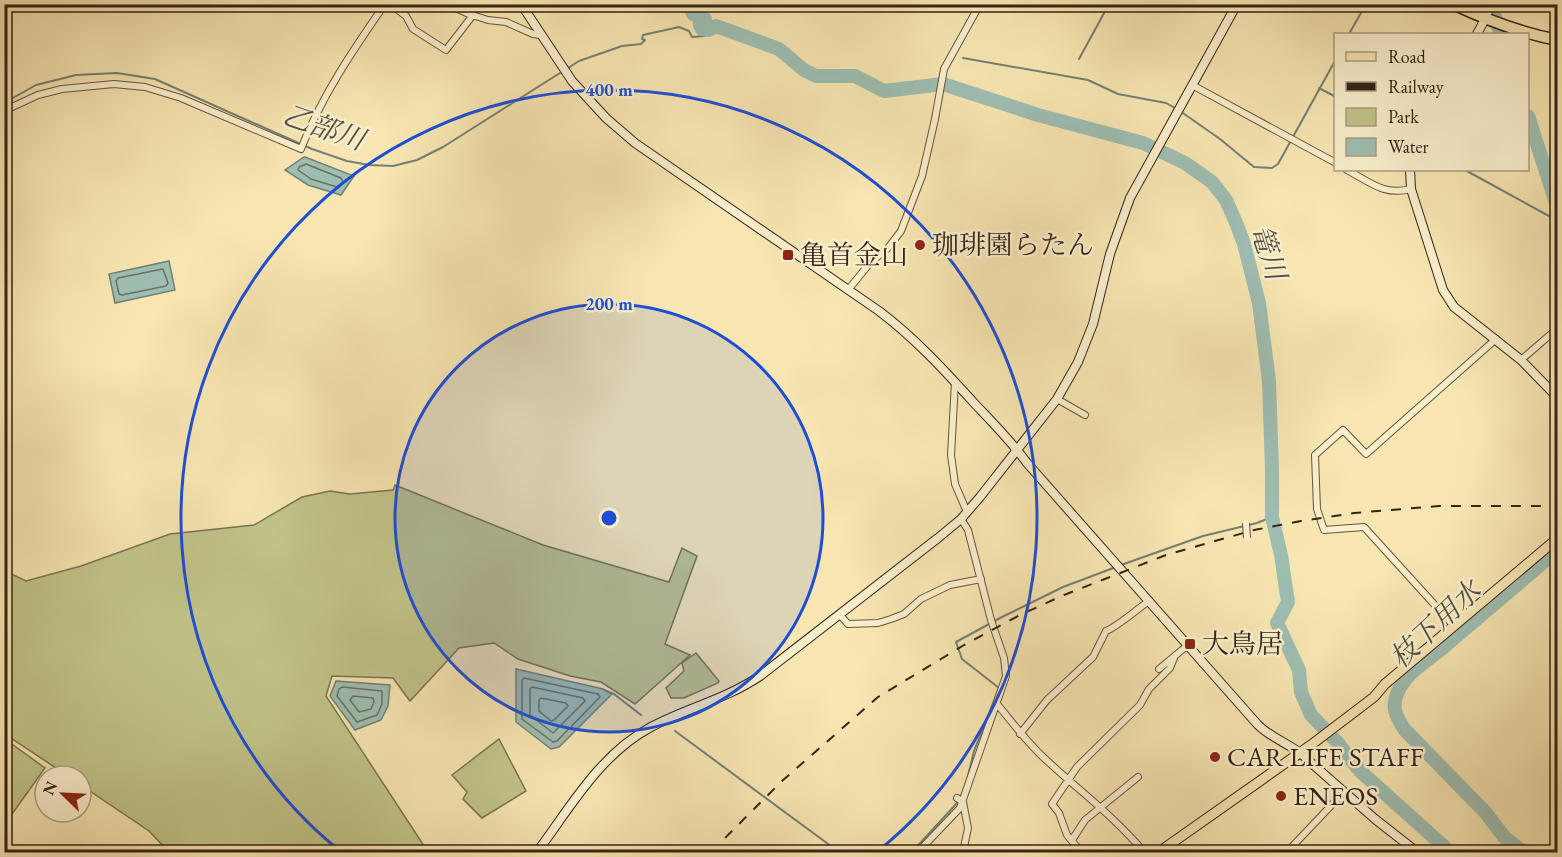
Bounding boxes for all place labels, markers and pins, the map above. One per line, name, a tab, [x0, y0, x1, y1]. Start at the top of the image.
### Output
place label: 珈琲園らたん	[932, 227, 1094, 262]
place label: 亀首金山	[800, 237, 908, 272]
marker: 珈琲園らたん	[913, 238, 927, 252]
marker: 亀首金山	[781, 248, 795, 262]
centre of rings	[599, 508, 619, 528]
place label: 大鳥居	[1202, 626, 1283, 661]
marker: 大鳥居	[1183, 637, 1197, 651]
place label: CAR LIFE STAFF	[1227, 739, 1424, 774]
marker: CAR LIFE STAFF	[1208, 750, 1222, 764]
place label: ENEOS	[1293, 778, 1378, 813]
marker: ENEOS	[1274, 789, 1288, 803]

